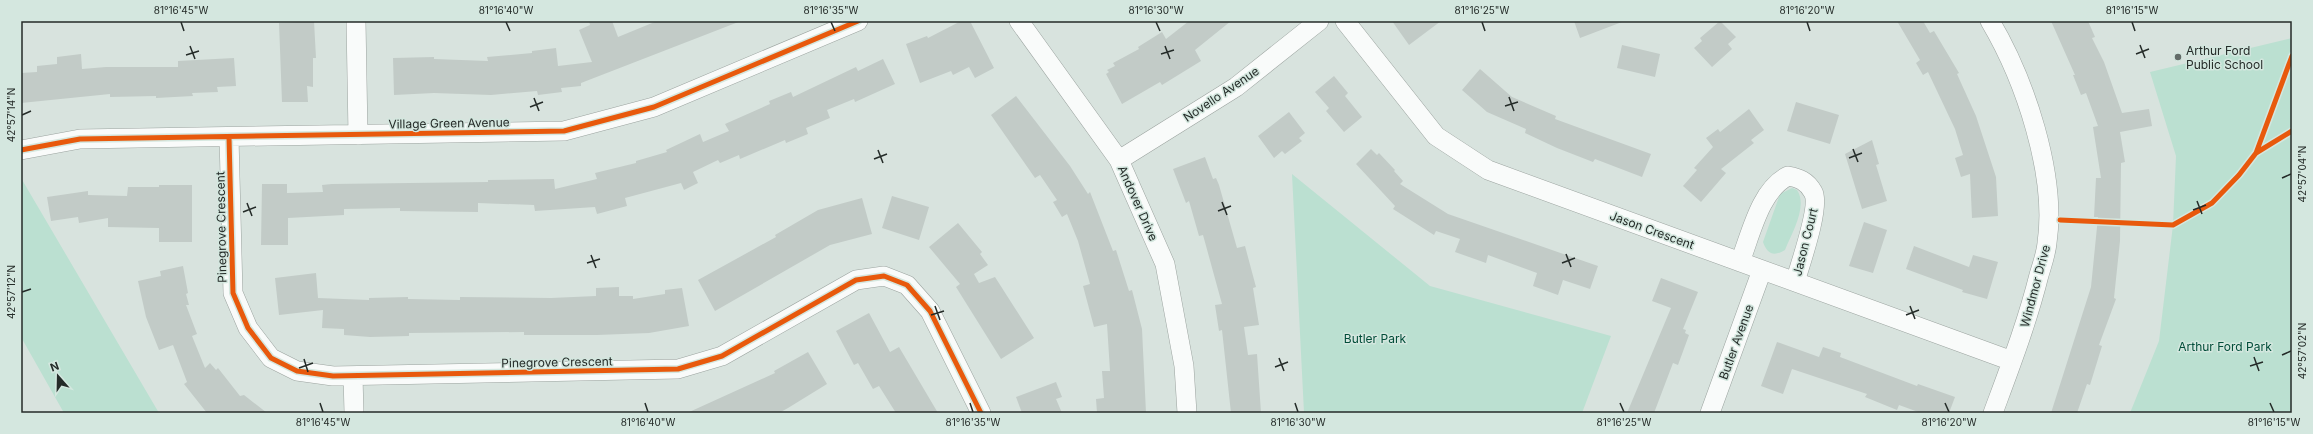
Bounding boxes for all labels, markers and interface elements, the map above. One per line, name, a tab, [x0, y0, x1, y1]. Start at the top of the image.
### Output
text: 81°16'45"W	[154, 4, 208, 16]
text: 81°16'40"W	[479, 4, 534, 16]
text: 81°16'35"W	[804, 4, 859, 16]
text: 81°16'30"W	[1128, 4, 1184, 16]
text: 81°16'25"W	[1455, 4, 1510, 16]
text: 81°16'20"W	[1780, 4, 1835, 16]
text: 81°16'15"W	[2106, 4, 2159, 16]
place label: Arthur Ford Public School	[2186, 43, 2263, 72]
marker: Arthur Ford Public School	[2173, 52, 2183, 62]
street label: Novello Avenue	[1180, 63, 1262, 125]
text: 42°57'14"N	[5, 88, 17, 142]
street label: Village Green Avenue	[388, 114, 510, 132]
text: 42°57'04"N	[2296, 146, 2308, 202]
street label: Andover Drive	[1115, 163, 1161, 243]
street label: Pinegrove Crescent	[213, 171, 229, 283]
street label: Jason Court	[1789, 207, 1821, 277]
street label: Jason Crescent	[1608, 208, 1696, 252]
street label: Windmor Drive	[2017, 243, 2053, 329]
text: 42°57'12"N	[5, 265, 17, 319]
street label: Butler Avenue	[1715, 302, 1757, 382]
text: 42°57'02"N	[2296, 323, 2308, 379]
park label: Butler Park	[1344, 331, 1407, 346]
park label: Arthur Ford Park	[2178, 339, 2272, 354]
street label: Pinegrove Crescent	[501, 354, 613, 370]
north arrow	[38, 356, 78, 396]
text: N	[48, 359, 61, 375]
text: 81°16'45"W	[296, 416, 350, 428]
text: 81°16'40"W	[621, 416, 676, 428]
text: 81°16'35"W	[946, 416, 1001, 428]
text: 81°16'30"W	[1270, 416, 1326, 428]
text: 81°16'25"W	[1597, 416, 1652, 428]
text: 81°16'20"W	[1922, 416, 1977, 428]
text: 81°16'15"W	[2248, 416, 2301, 428]

